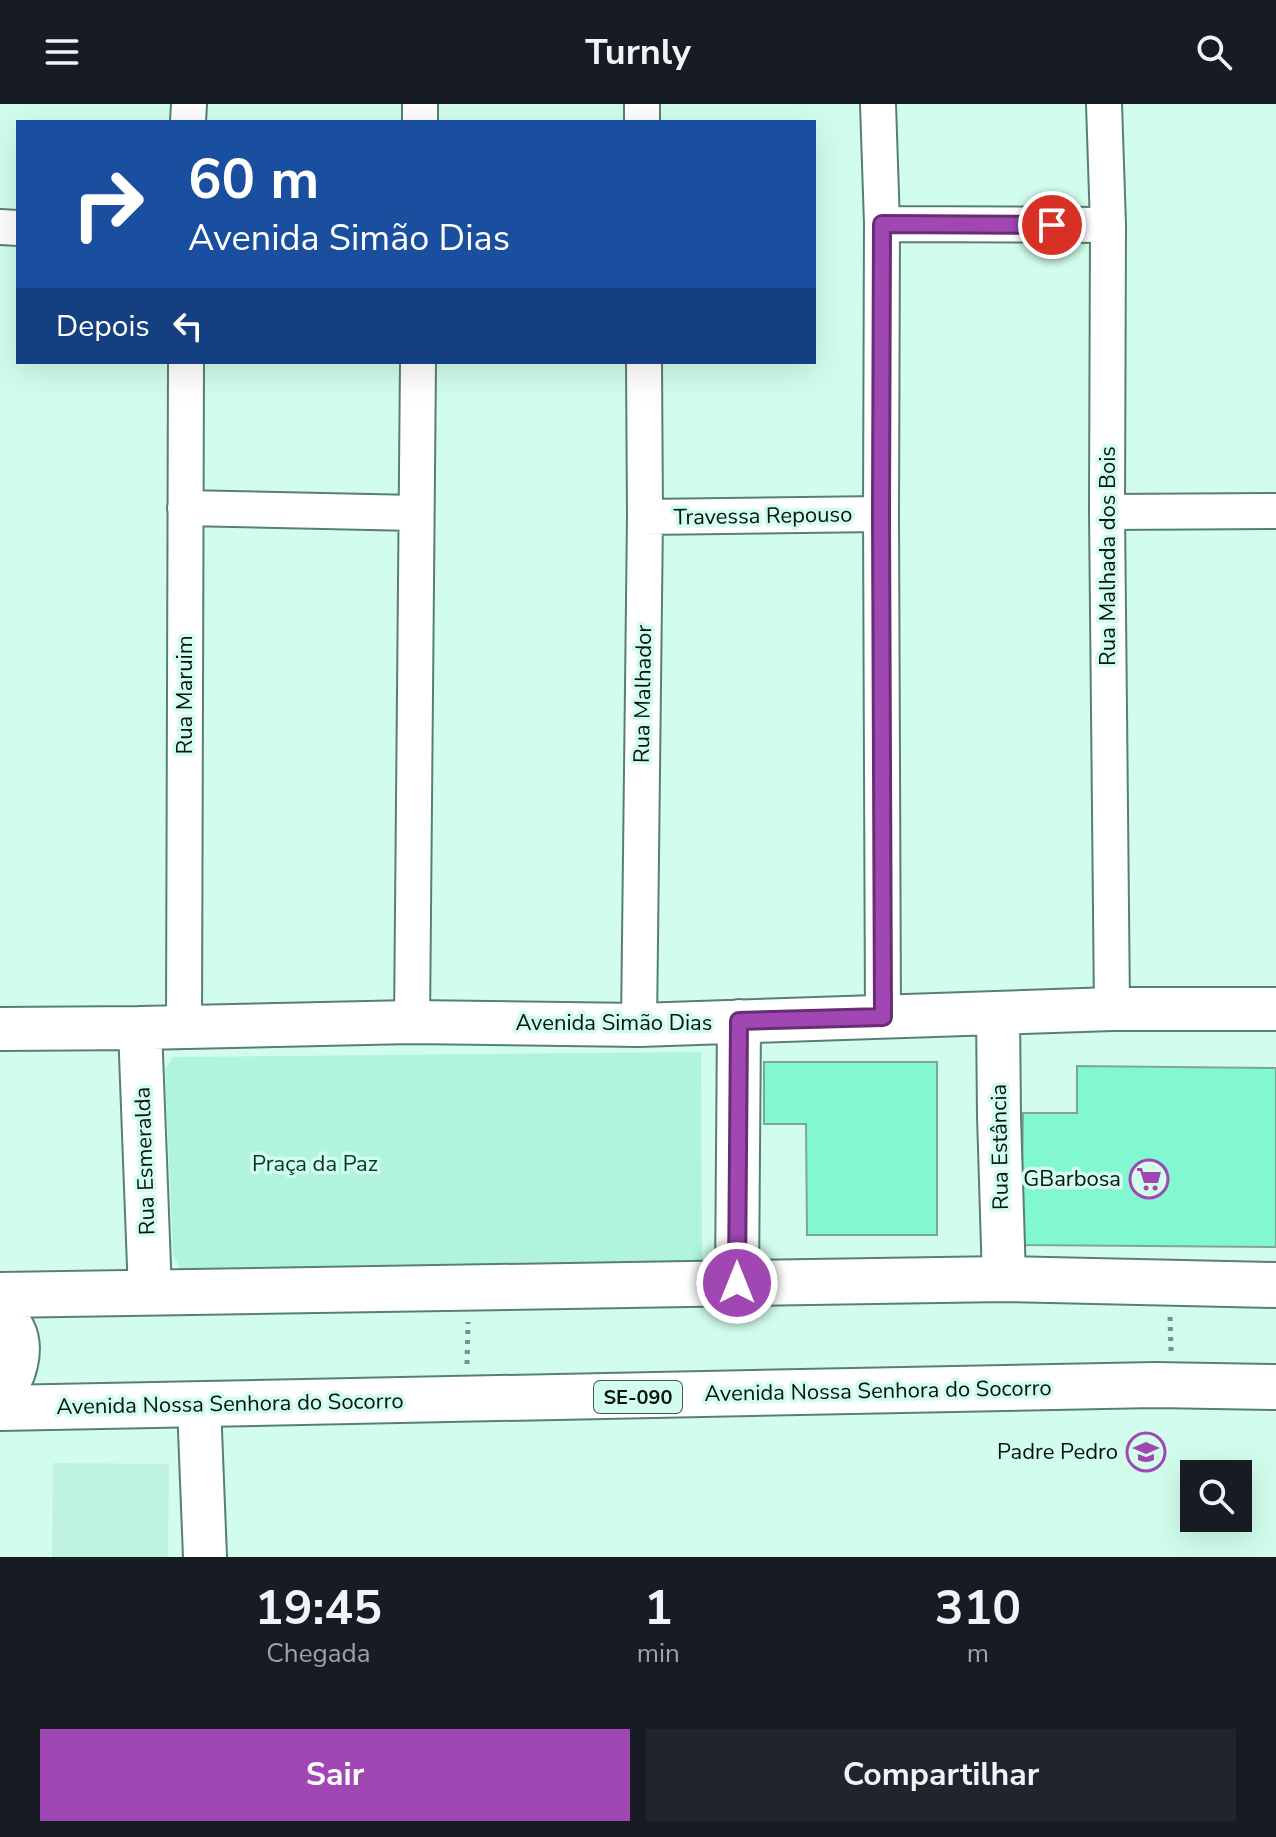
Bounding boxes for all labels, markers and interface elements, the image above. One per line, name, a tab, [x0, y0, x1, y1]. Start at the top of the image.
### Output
text: Turnly	[585, 28, 691, 77]
icon: menu	[40, 30, 84, 74]
icon: search	[1192, 30, 1236, 74]
text: 60 m	[188, 141, 319, 218]
icon: right	[56, 152, 160, 256]
pin	[1018, 191, 1086, 259]
icon: arrive	[1030, 203, 1074, 247]
text: Avenida Simão Dias	[188, 214, 510, 263]
icon: left	[166, 304, 210, 348]
text: Depois	[56, 306, 150, 347]
street label: Rua Malhada dos Bois	[1093, 446, 1123, 666]
street label: Travessa Repouso	[673, 499, 853, 533]
street label: Rua Malhador	[627, 624, 659, 763]
street label: Rua Maruim	[170, 636, 200, 755]
street label: Avenida Simão Dias	[516, 1008, 712, 1038]
street label: Rua Estância	[984, 1084, 1016, 1210]
street label: Rua Esmeralda	[127, 1086, 163, 1236]
park label: Praça da Paz	[252, 1149, 378, 1179]
supermarket icon: GBarbosa	[1128, 1158, 1170, 1200]
place label: GBarbosa	[1023, 1164, 1121, 1194]
position arrow	[695, 1241, 779, 1325]
street label: Avenida Nossa Senhora do Socorro	[704, 1373, 1052, 1409]
road number: SE-090	[594, 1381, 682, 1413]
street label: Avenida Nossa Senhora do Socorro	[56, 1386, 404, 1422]
school or university icon: Padre Pedro	[1125, 1431, 1167, 1473]
place label: Padre Pedro	[997, 1437, 1118, 1467]
map controls	[1180, 1460, 1252, 1532]
button: search	[1180, 1460, 1252, 1532]
text: 19:45	[255, 1575, 382, 1641]
text: 1	[644, 1575, 673, 1641]
text: 310	[935, 1575, 1021, 1641]
text: Chegada	[266, 1636, 370, 1671]
text: min	[637, 1636, 680, 1671]
text: m	[967, 1636, 989, 1671]
button: Sair	[40, 1729, 630, 1821]
button: Compartilhar	[646, 1729, 1236, 1821]

